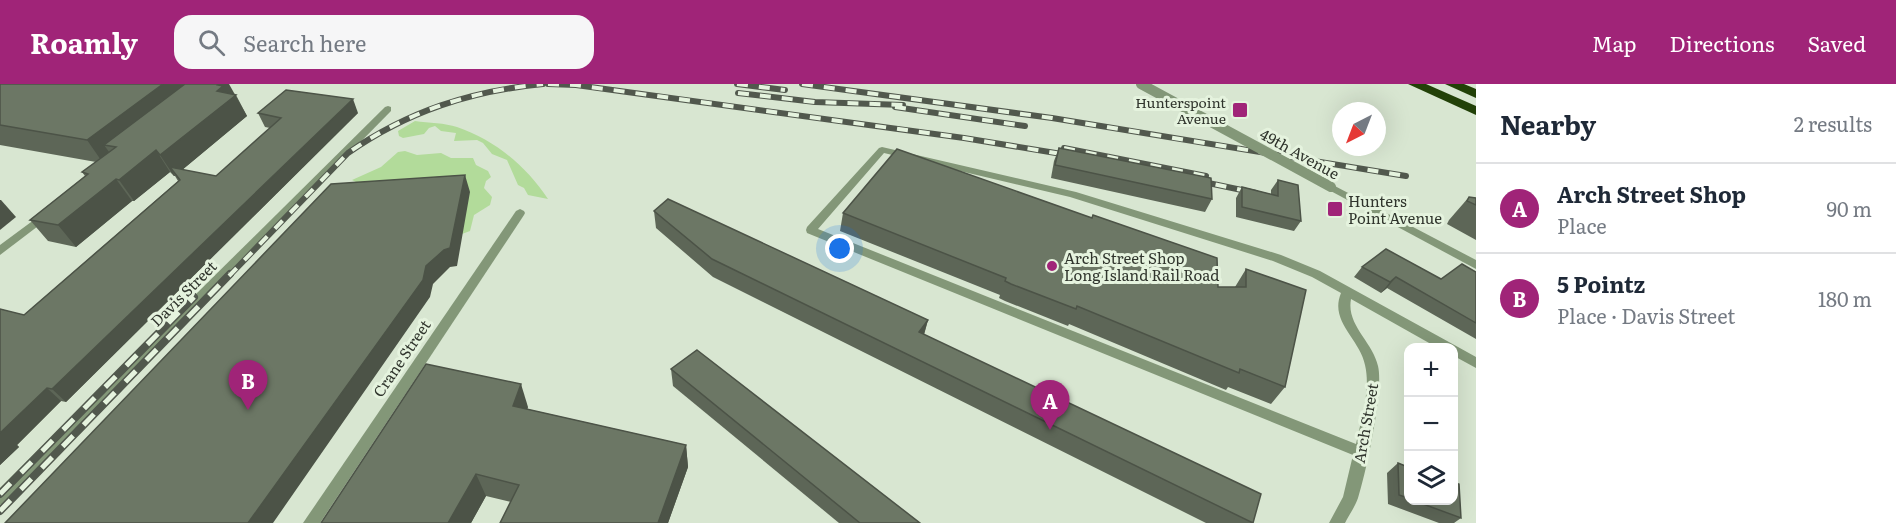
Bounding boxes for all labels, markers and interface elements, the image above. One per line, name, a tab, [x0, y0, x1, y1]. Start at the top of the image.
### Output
search box	[174, 15, 594, 69]
text: Roamly	[30, 21, 138, 63]
icon: search	[195, 26, 228, 59]
text: Search here	[243, 26, 366, 59]
text: Map	[1592, 27, 1637, 58]
text: Directions	[1670, 27, 1775, 58]
text: Saved	[1808, 27, 1866, 58]
place label: Hunterspoint Avenue	[1135, 92, 1226, 128]
marker: Hunterspoint Avenue	[1231, 101, 1249, 119]
north arrow	[1332, 102, 1386, 156]
text: Nearby	[1500, 104, 1596, 143]
text: 2 results	[1794, 108, 1872, 138]
street label: 49th Avenue	[1256, 122, 1344, 184]
text: Arch Street Shop	[1557, 177, 1746, 210]
place label: Hunters Point Avenue	[1348, 189, 1442, 229]
text: A	[1512, 193, 1527, 223]
text: 90 m	[1827, 193, 1872, 223]
marker: Hunters Point Avenue	[1326, 200, 1344, 218]
text: Place	[1557, 210, 1607, 240]
your location	[825, 234, 854, 263]
place label: Arch Street Shop Long Island Rail Road	[1064, 246, 1220, 286]
street label: Davis Street	[145, 255, 221, 331]
marker: Arch Street Shop Long Island Rail Road	[1045, 259, 1059, 273]
text: 5 Pointz	[1557, 267, 1645, 300]
text: B	[1513, 283, 1526, 313]
text: 180 m	[1818, 283, 1872, 313]
text: Place · Davis Street	[1557, 300, 1735, 330]
street label: Crane Street	[367, 315, 435, 401]
map controls	[1404, 343, 1458, 505]
button: +	[1404, 343, 1458, 397]
pin: B	[228, 360, 268, 410]
pin: A	[1030, 380, 1070, 430]
street label: Arch Street	[1347, 381, 1383, 465]
button: −	[1404, 397, 1458, 451]
button: layers	[1404, 451, 1458, 505]

